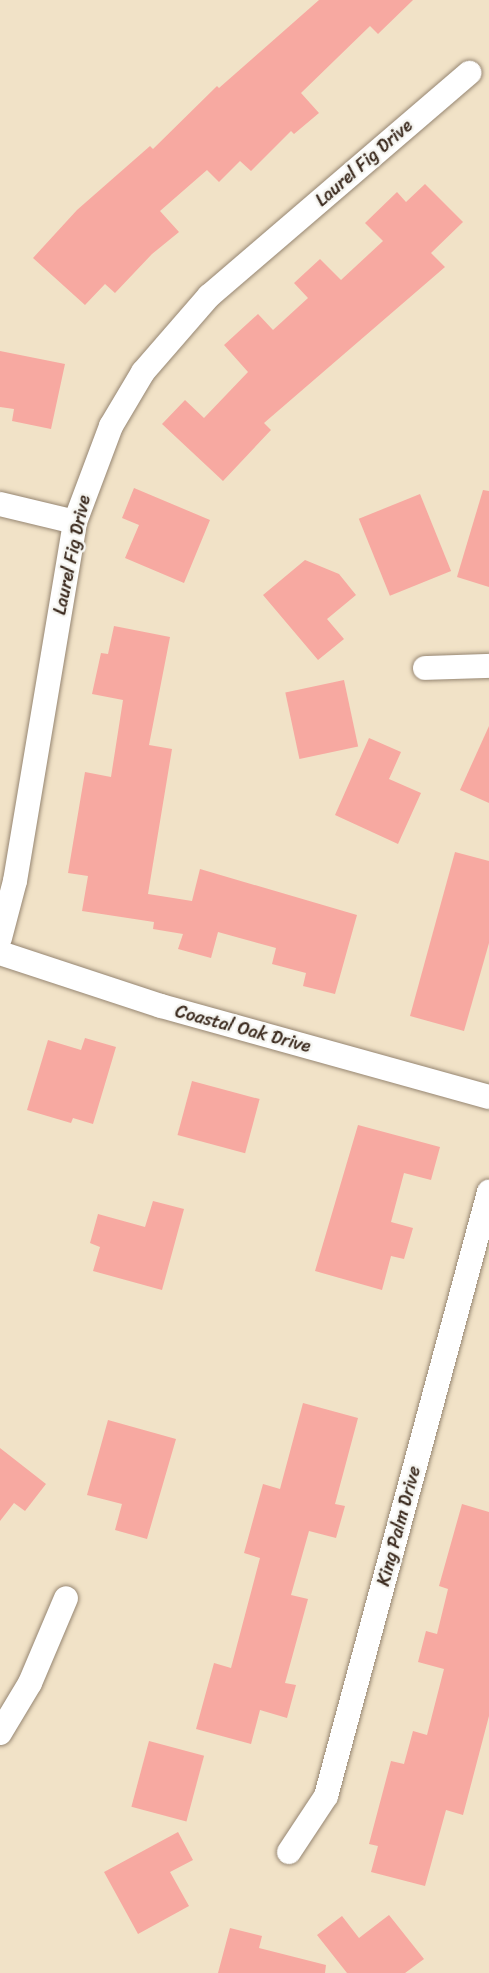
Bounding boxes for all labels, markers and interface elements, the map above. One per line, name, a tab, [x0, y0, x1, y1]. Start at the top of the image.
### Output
street label: Laurel Fig Drive	[311, 115, 417, 211]
street label: Laurel Fig Drive	[49, 493, 95, 617]
street label: Coastal Oak Drive	[173, 1000, 313, 1058]
street label: King Palm Drive	[373, 1463, 425, 1589]

